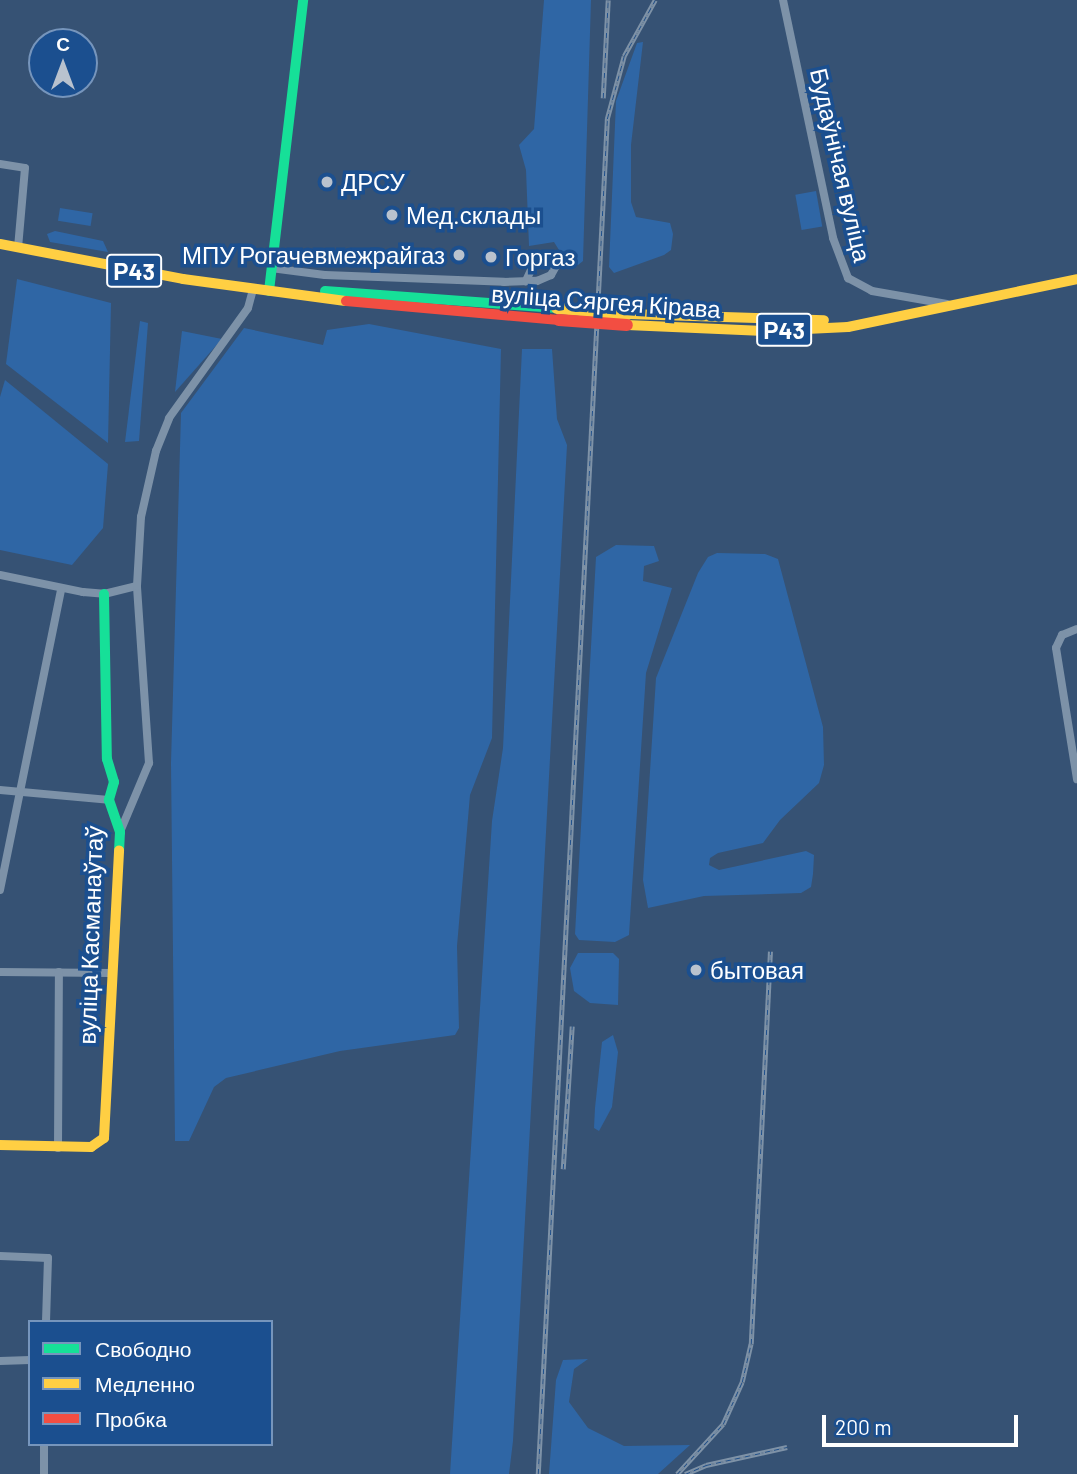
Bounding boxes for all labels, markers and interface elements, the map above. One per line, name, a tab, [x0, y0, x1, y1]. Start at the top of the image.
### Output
north arrow	[28, 28, 98, 98]
text: С	[56, 32, 70, 55]
street label: Будаўнічая вуліца	[805, 65, 877, 265]
place label: ДРСУ	[341, 168, 405, 196]
marker: ДРСУ	[319, 174, 335, 190]
place label: Мед.склады	[406, 201, 541, 229]
marker: Мед.склады	[384, 207, 400, 223]
place label: МПУ Рогачевмежрайгаз	[182, 241, 445, 269]
place label: Горгаз	[505, 243, 575, 271]
marker: МПУ Рогачевмежрайгаз	[451, 247, 467, 263]
marker: Горгаз	[483, 249, 499, 265]
road number: Р43	[106, 252, 162, 290]
street label: вуліца Сяргея Кірава	[490, 279, 722, 323]
road number: Р43	[756, 310, 812, 350]
street label: вуліца Касманаўтаў	[72, 825, 108, 1045]
place label: бытовая	[710, 956, 804, 984]
marker: бытовая	[688, 962, 704, 978]
legend	[28, 1320, 273, 1446]
text: Свободно	[95, 1336, 192, 1361]
text: Медленно	[95, 1371, 195, 1396]
scale bar	[825, 1400, 1021, 1444]
text: Пробка	[95, 1406, 167, 1431]
text: 200 m	[835, 1414, 892, 1439]

